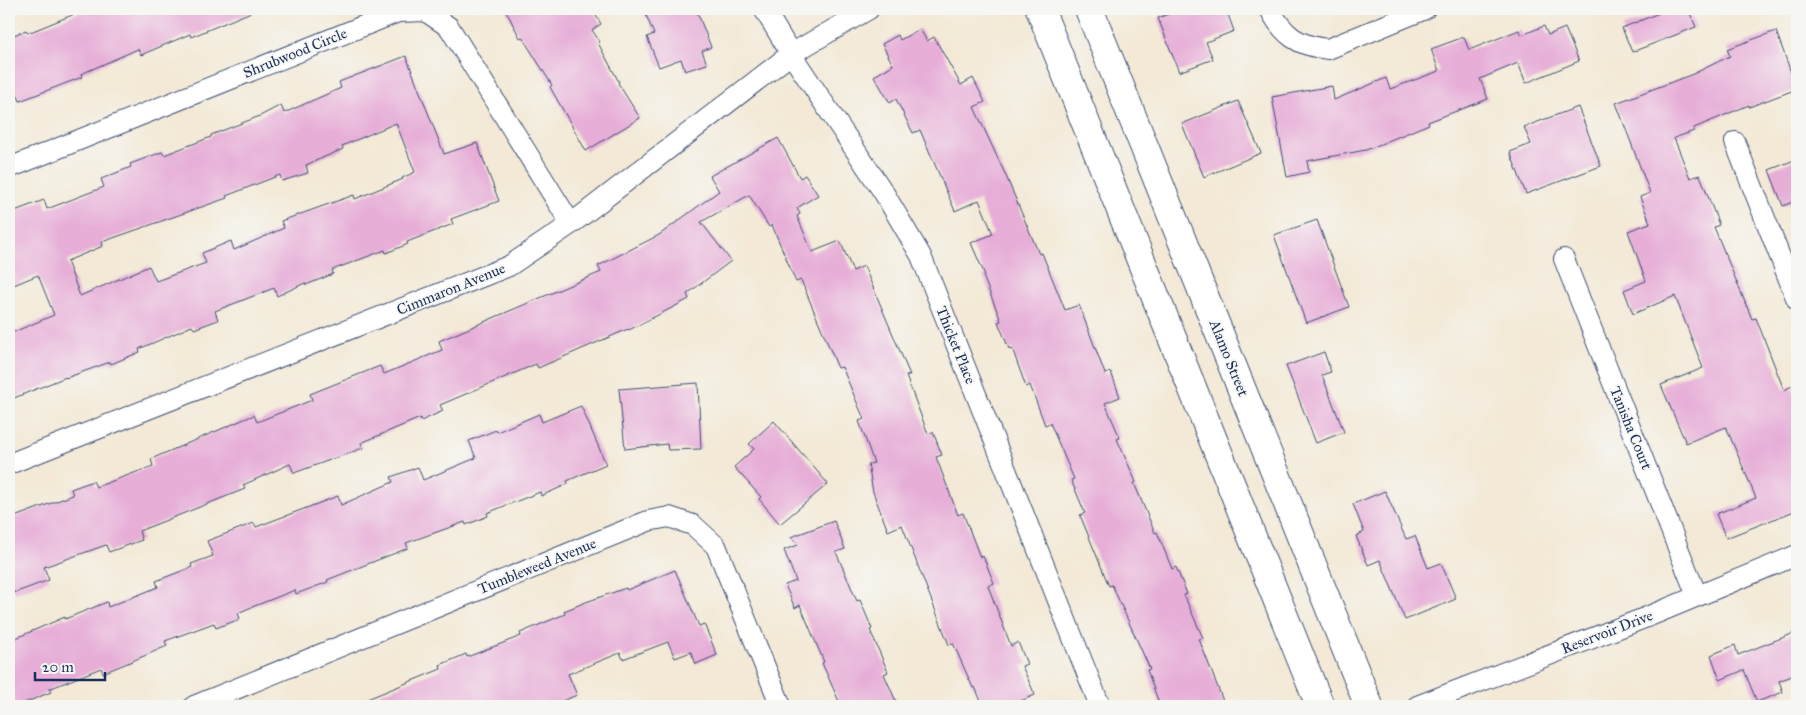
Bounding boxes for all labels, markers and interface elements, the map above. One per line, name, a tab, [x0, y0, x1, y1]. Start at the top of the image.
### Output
street label: Shrubwood Circle	[241, 24, 349, 82]
street label: Cimmaron Avenue	[394, 259, 508, 319]
street label: Thicket Place	[932, 304, 980, 386]
street label: Alamo Street	[1205, 316, 1253, 400]
street label: Tanisha Court	[1606, 384, 1656, 473]
street label: Tumbleweed Avenue	[475, 534, 599, 598]
street label: Reservoir Drive	[1559, 606, 1655, 658]
scale bar	[35, 650, 105, 682]
text: 20 m	[42, 658, 74, 676]

